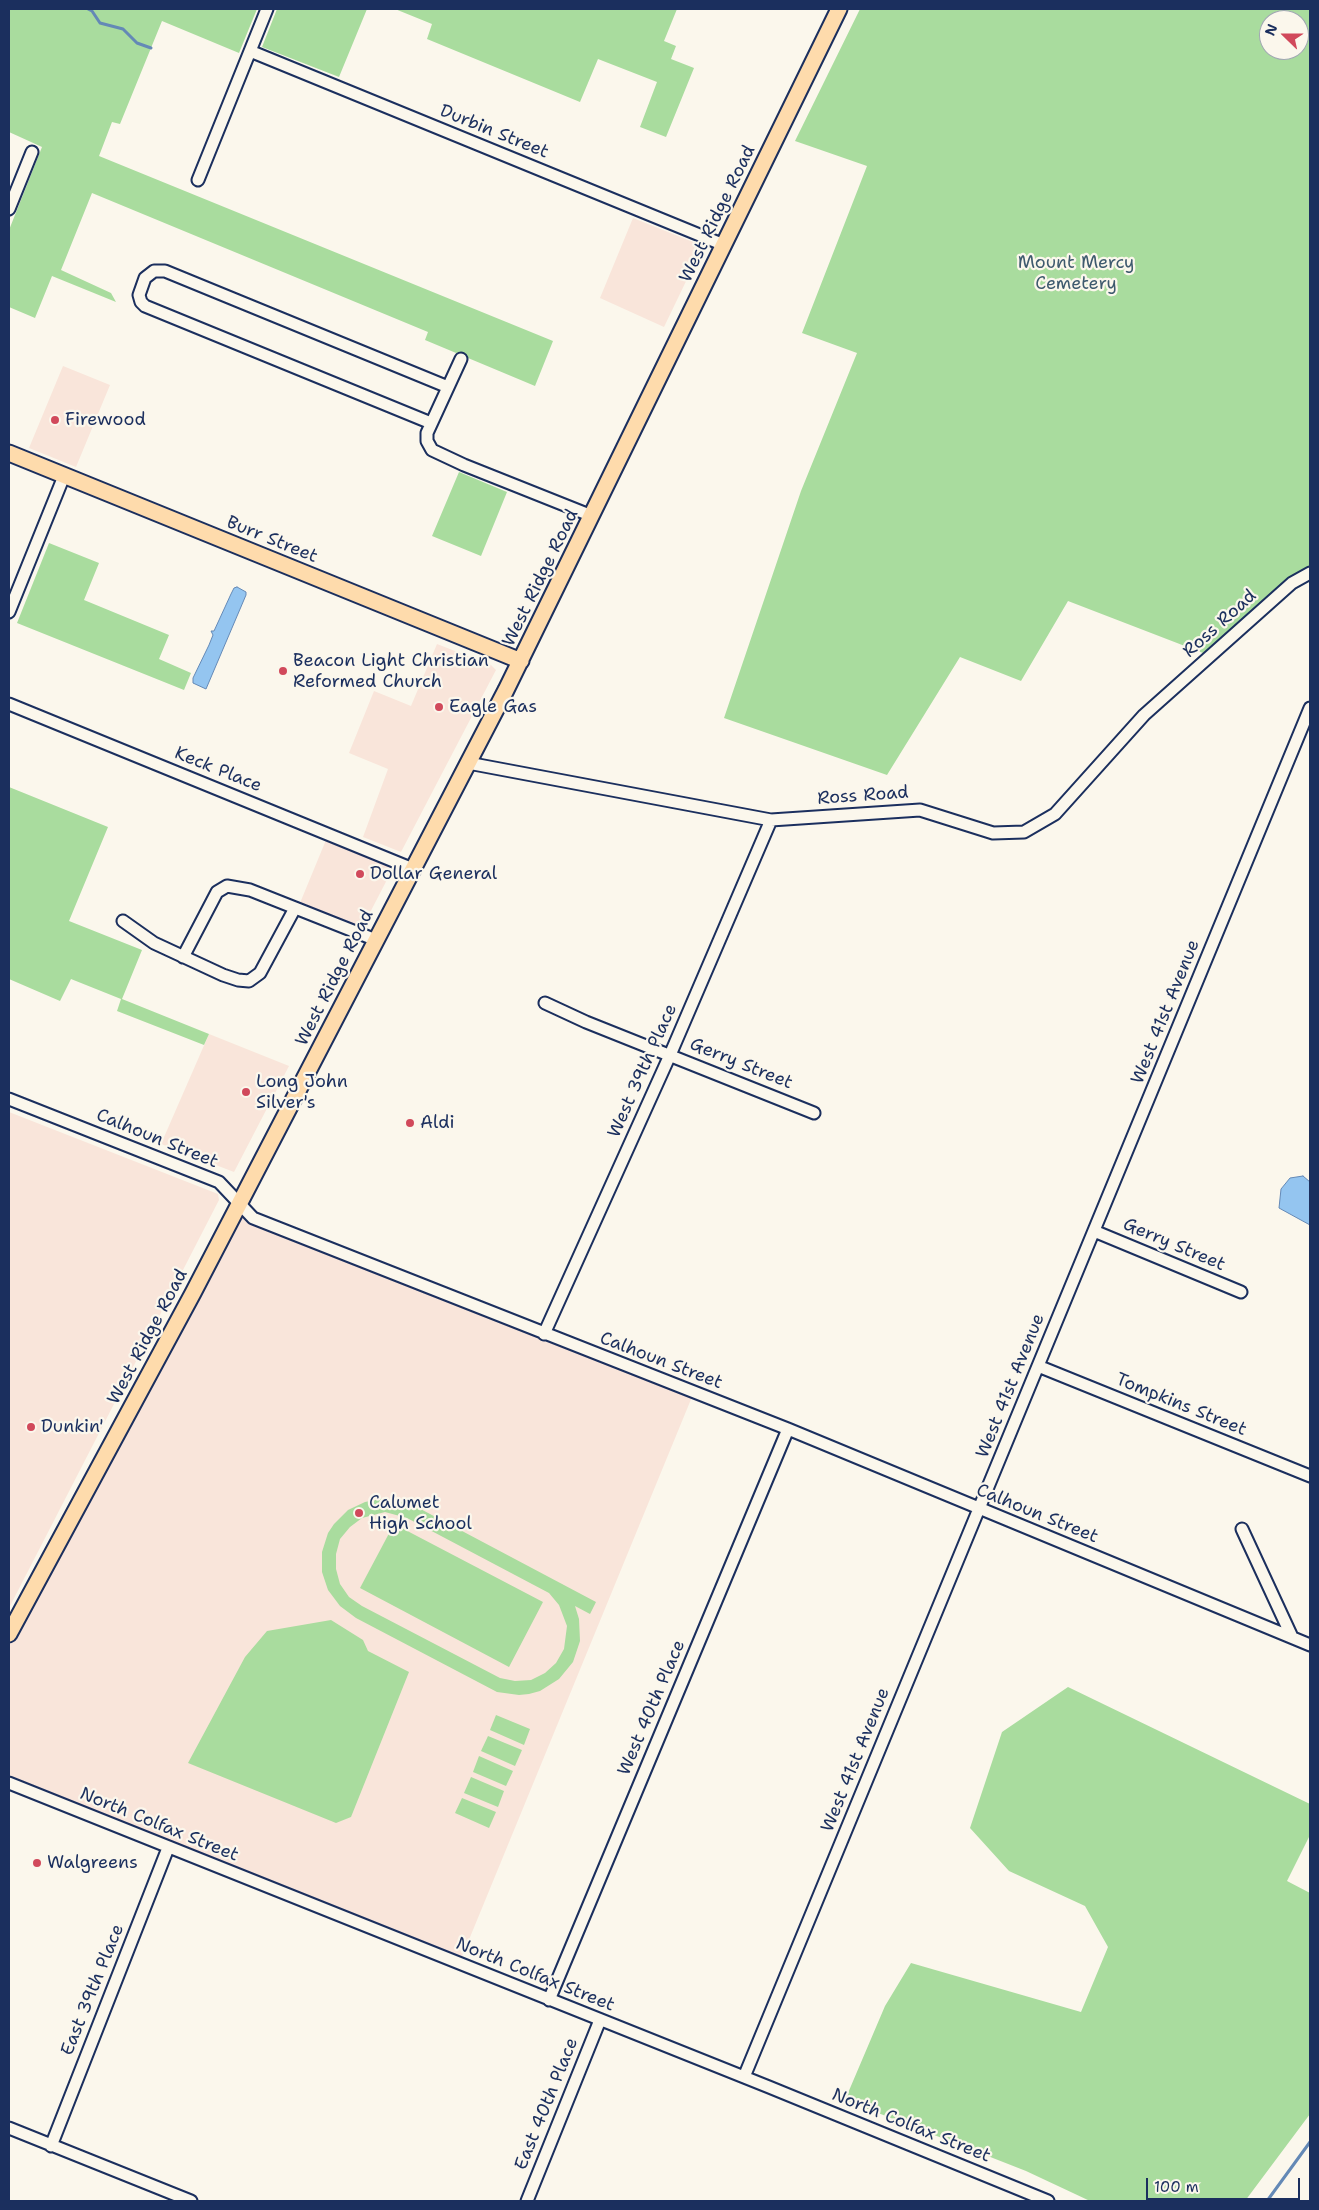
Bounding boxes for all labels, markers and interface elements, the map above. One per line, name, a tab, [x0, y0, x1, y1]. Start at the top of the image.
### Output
north arrow	[1259, 10, 1309, 60]
text: N	[1261, 21, 1281, 38]
street label: Durbin Street	[436, 100, 552, 164]
street label: West Ridge Road	[675, 142, 761, 286]
park label: Mount Mercy Cemetery	[1018, 252, 1134, 294]
place label: Firewood	[65, 409, 146, 431]
marker: Firewood	[49, 414, 61, 426]
street label: West Ridge Road	[498, 506, 584, 650]
street label: Burr Street	[223, 512, 321, 568]
street label: Ross Road	[1179, 585, 1261, 663]
place label: Beacon Light Christian Reformed Church	[293, 650, 489, 692]
marker: Beacon Light Christian Reformed Church	[277, 665, 289, 677]
place label: Eagle Gas	[449, 696, 537, 718]
marker: Eagle Gas	[433, 701, 445, 713]
street label: Keck Place	[171, 743, 265, 797]
street label: Ross Road	[817, 782, 909, 810]
place label: Dollar General	[370, 863, 497, 885]
marker: Dollar General	[354, 868, 366, 880]
street label: West Ridge Road	[291, 906, 379, 1050]
street label: West 41st Avenue	[1127, 937, 1205, 1087]
street label: West 39th Place	[604, 1001, 682, 1141]
street label: Gerry Street	[687, 1034, 795, 1094]
place label: Long John Silver's	[256, 1071, 348, 1114]
marker: Long John Silver's	[240, 1086, 252, 1098]
street label: Calhoun Street	[93, 1105, 221, 1173]
place label: Aldi	[420, 1112, 455, 1134]
marker: Aldi	[404, 1117, 416, 1129]
street label: Gerry Street	[1120, 1214, 1228, 1276]
street label: West Ridge Road	[103, 1266, 193, 1408]
street label: West 41st Avenue	[972, 1311, 1050, 1461]
street label: Calhoun Street	[597, 1328, 725, 1394]
street label: Tompkins Street	[1113, 1369, 1249, 1441]
place label: Dunkin'	[41, 1416, 104, 1438]
marker: Dunkin'	[25, 1421, 37, 1433]
street label: Calhoun Street	[973, 1480, 1101, 1548]
place label: Calumet High School	[369, 1492, 472, 1535]
marker: Calumet High School	[353, 1507, 365, 1519]
street label: West 40th Place	[614, 1637, 690, 1779]
street label: West 41st Avenue	[817, 1685, 895, 1835]
street label: North Colfax Street	[76, 1783, 242, 1867]
place label: Walgreens	[47, 1852, 138, 1874]
marker: Walgreens	[31, 1857, 43, 1869]
street label: East 39th Place	[57, 1921, 129, 2059]
street label: North Colfax Street	[452, 1933, 618, 2017]
street label: East 40th Place	[511, 2035, 583, 2173]
street label: North Colfax Street	[828, 2084, 994, 2168]
scale bar	[1149, 2168, 1303, 2200]
text: 100 m	[1154, 2177, 1199, 2197]

